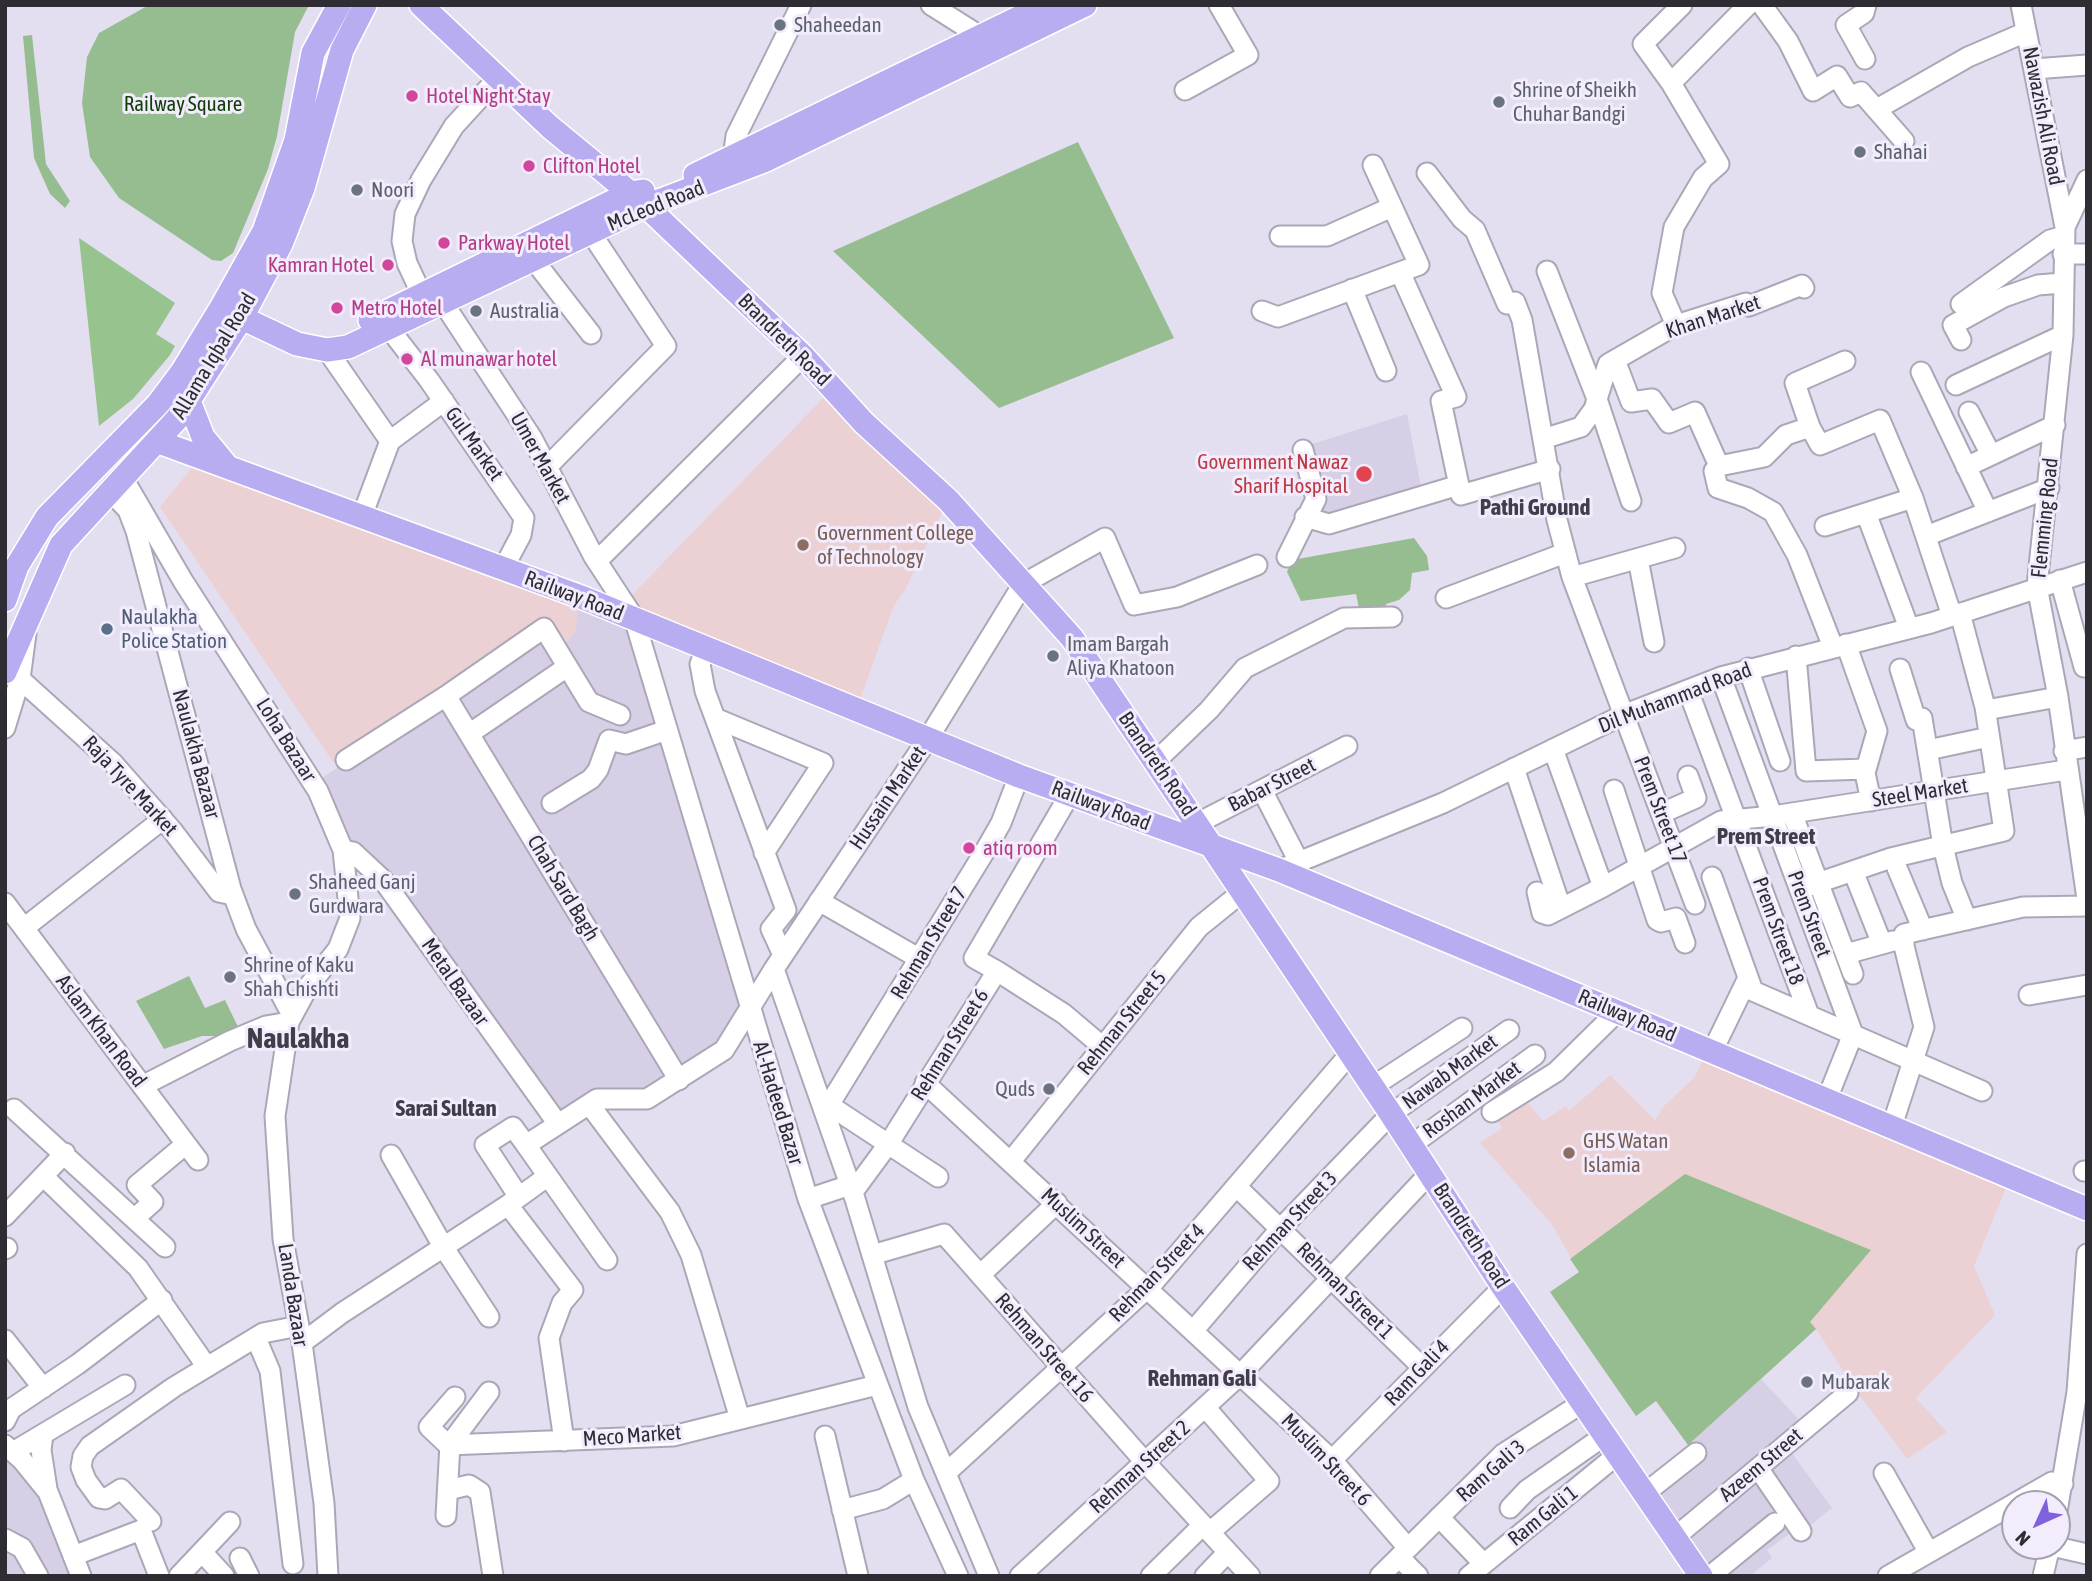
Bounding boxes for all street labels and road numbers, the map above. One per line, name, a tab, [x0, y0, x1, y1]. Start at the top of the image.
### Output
street label: Nawazish Ali Road	[2017, 45, 2069, 187]
street label: McLeod Road	[604, 175, 708, 237]
street label: Allama Iqbal Road	[167, 288, 261, 424]
street label: Brandreth Road	[732, 288, 836, 392]
street label: Khan Market	[1663, 290, 1763, 344]
street label: Gul Market	[440, 402, 508, 486]
street label: Umer Market	[505, 408, 575, 508]
street label: Flemming Road	[2026, 457, 2064, 579]
street label: Railway Road	[521, 566, 627, 626]
street label: Dil Muhammad Road	[1595, 657, 1755, 739]
street label: Naulakha Bazaar	[167, 687, 225, 821]
street label: Loha Bazaar	[250, 694, 322, 786]
street label: Brandreth Road	[1113, 707, 1201, 821]
street label: Raja Tyre Market	[77, 731, 183, 841]
street label: Hussain Market	[844, 742, 932, 854]
street label: Babar Street	[1224, 752, 1320, 818]
street label: Prem Street 17	[1628, 753, 1692, 867]
street label: Steel Market	[1870, 773, 1970, 813]
street label: Railway Road	[1048, 776, 1154, 836]
street label: Chah Sard Bagh	[522, 831, 604, 945]
street label: Prem Street	[1782, 867, 1836, 961]
street label: Prem Street 18	[1747, 874, 1809, 988]
street label: Rehman Street 7	[885, 882, 973, 1004]
street label: Metal Bazaar	[416, 933, 494, 1031]
street label: Rehman Street 5	[1072, 966, 1172, 1080]
street label: Aslam Khan Road	[50, 970, 152, 1092]
street label: Rehman Street 6	[906, 984, 994, 1106]
street label: Railway Road	[1574, 984, 1680, 1048]
street label: Nawab Market	[1397, 1029, 1503, 1115]
street label: Al-Hadeed Bazar	[747, 1038, 809, 1168]
street label: Roshan Market	[1418, 1056, 1526, 1144]
street label: Rehman Street 3	[1237, 1166, 1343, 1276]
street label: Brandreth Road	[1428, 1179, 1514, 1293]
street label: Muslim Street	[1036, 1183, 1130, 1273]
street label: Rehman Street 4	[1104, 1219, 1210, 1327]
street label: Rehman Street 1	[1291, 1237, 1399, 1345]
street label: Landa Bazaar	[272, 1242, 314, 1348]
street label: Rehman Street 16	[990, 1288, 1098, 1408]
street label: Ram Gali 4	[1379, 1335, 1455, 1411]
street label: Muslim Street 6	[1276, 1409, 1376, 1511]
street label: Rehman Street 2	[1084, 1415, 1196, 1519]
street label: Meco Market	[582, 1420, 682, 1452]
street label: Azeem Street	[1714, 1423, 1808, 1507]
street label: Ram Gali 3	[1452, 1434, 1530, 1508]
street label: Ram Gali 1	[1503, 1480, 1583, 1552]

